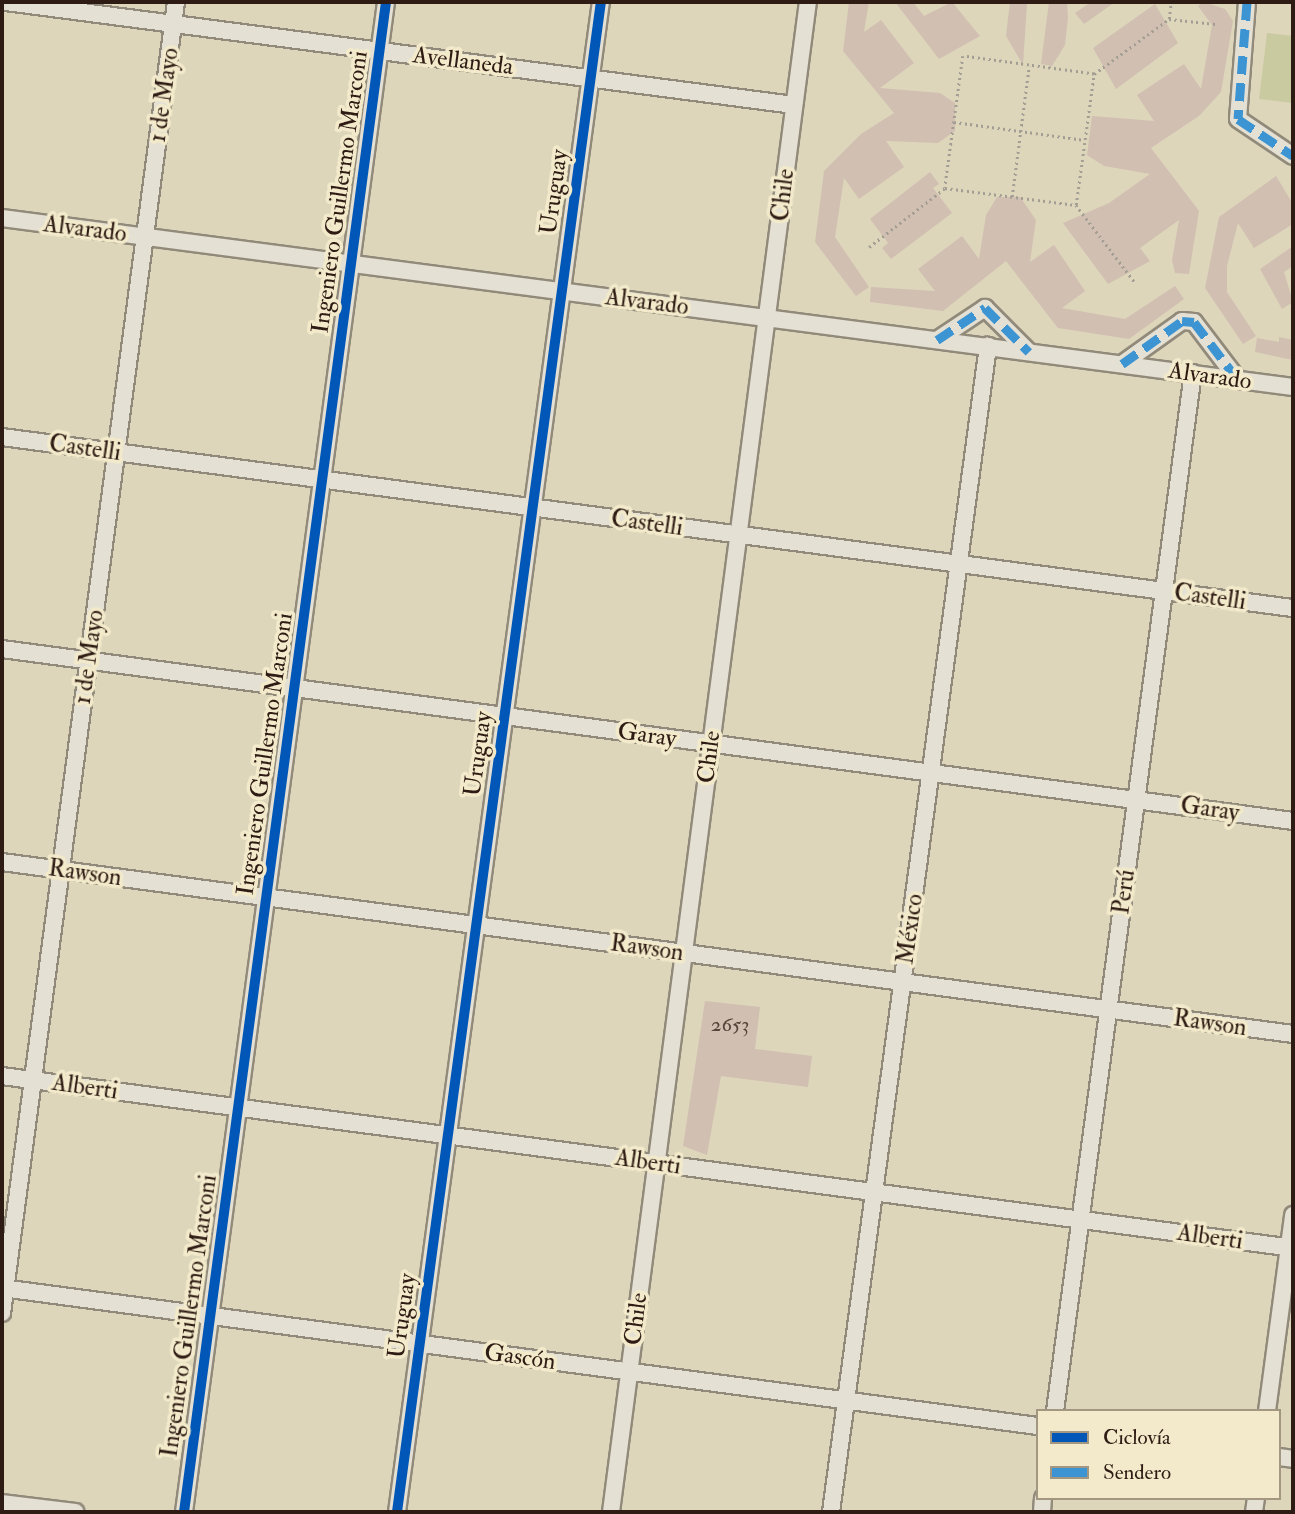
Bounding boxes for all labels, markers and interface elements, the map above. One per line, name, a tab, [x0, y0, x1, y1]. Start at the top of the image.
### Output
street label: Avellaneda	[411, 41, 515, 81]
street label: 1 de Mayo	[143, 46, 185, 144]
street label: Ingeniero Guillermo Marconi	[306, 49, 374, 335]
street label: Uruguay	[534, 148, 574, 236]
street label: Chile	[765, 167, 801, 223]
street label: Alvarado	[42, 210, 128, 248]
street label: Alvarado	[604, 283, 690, 321]
street label: Alvarado	[1167, 356, 1253, 396]
street label: Castelli	[47, 429, 123, 467]
street label: Castelli	[609, 504, 685, 542]
street label: Castelli	[1172, 578, 1248, 616]
street label: 1 de Mayo	[68, 608, 110, 706]
street label: Ingeniero Guillermo Marconi	[231, 611, 299, 897]
street label: Uruguay	[458, 710, 498, 798]
street label: Garay	[616, 717, 678, 753]
street label: Chile	[691, 729, 727, 785]
street label: Garay	[1179, 791, 1241, 827]
street label: Rawson	[46, 854, 124, 892]
street label: Perú	[1107, 868, 1141, 916]
street label: México	[891, 892, 929, 966]
street label: Rawson	[608, 929, 686, 967]
street label: Rawson	[1171, 1004, 1249, 1042]
house number: 2653	[711, 1012, 749, 1038]
street label: Alberti	[50, 1068, 120, 1106]
street label: Alberti	[613, 1143, 683, 1181]
street label: Ingeniero Guillermo Marconi	[155, 1173, 223, 1459]
street label: Alberti	[1175, 1218, 1245, 1256]
street label: Uruguay	[382, 1272, 422, 1360]
street label: Chile	[618, 1291, 654, 1347]
street label: Gascón	[482, 1338, 558, 1376]
legend	[1036, 1409, 1281, 1500]
text: Ciclovía	[1103, 1424, 1171, 1451]
text: Sendero	[1103, 1459, 1171, 1486]

